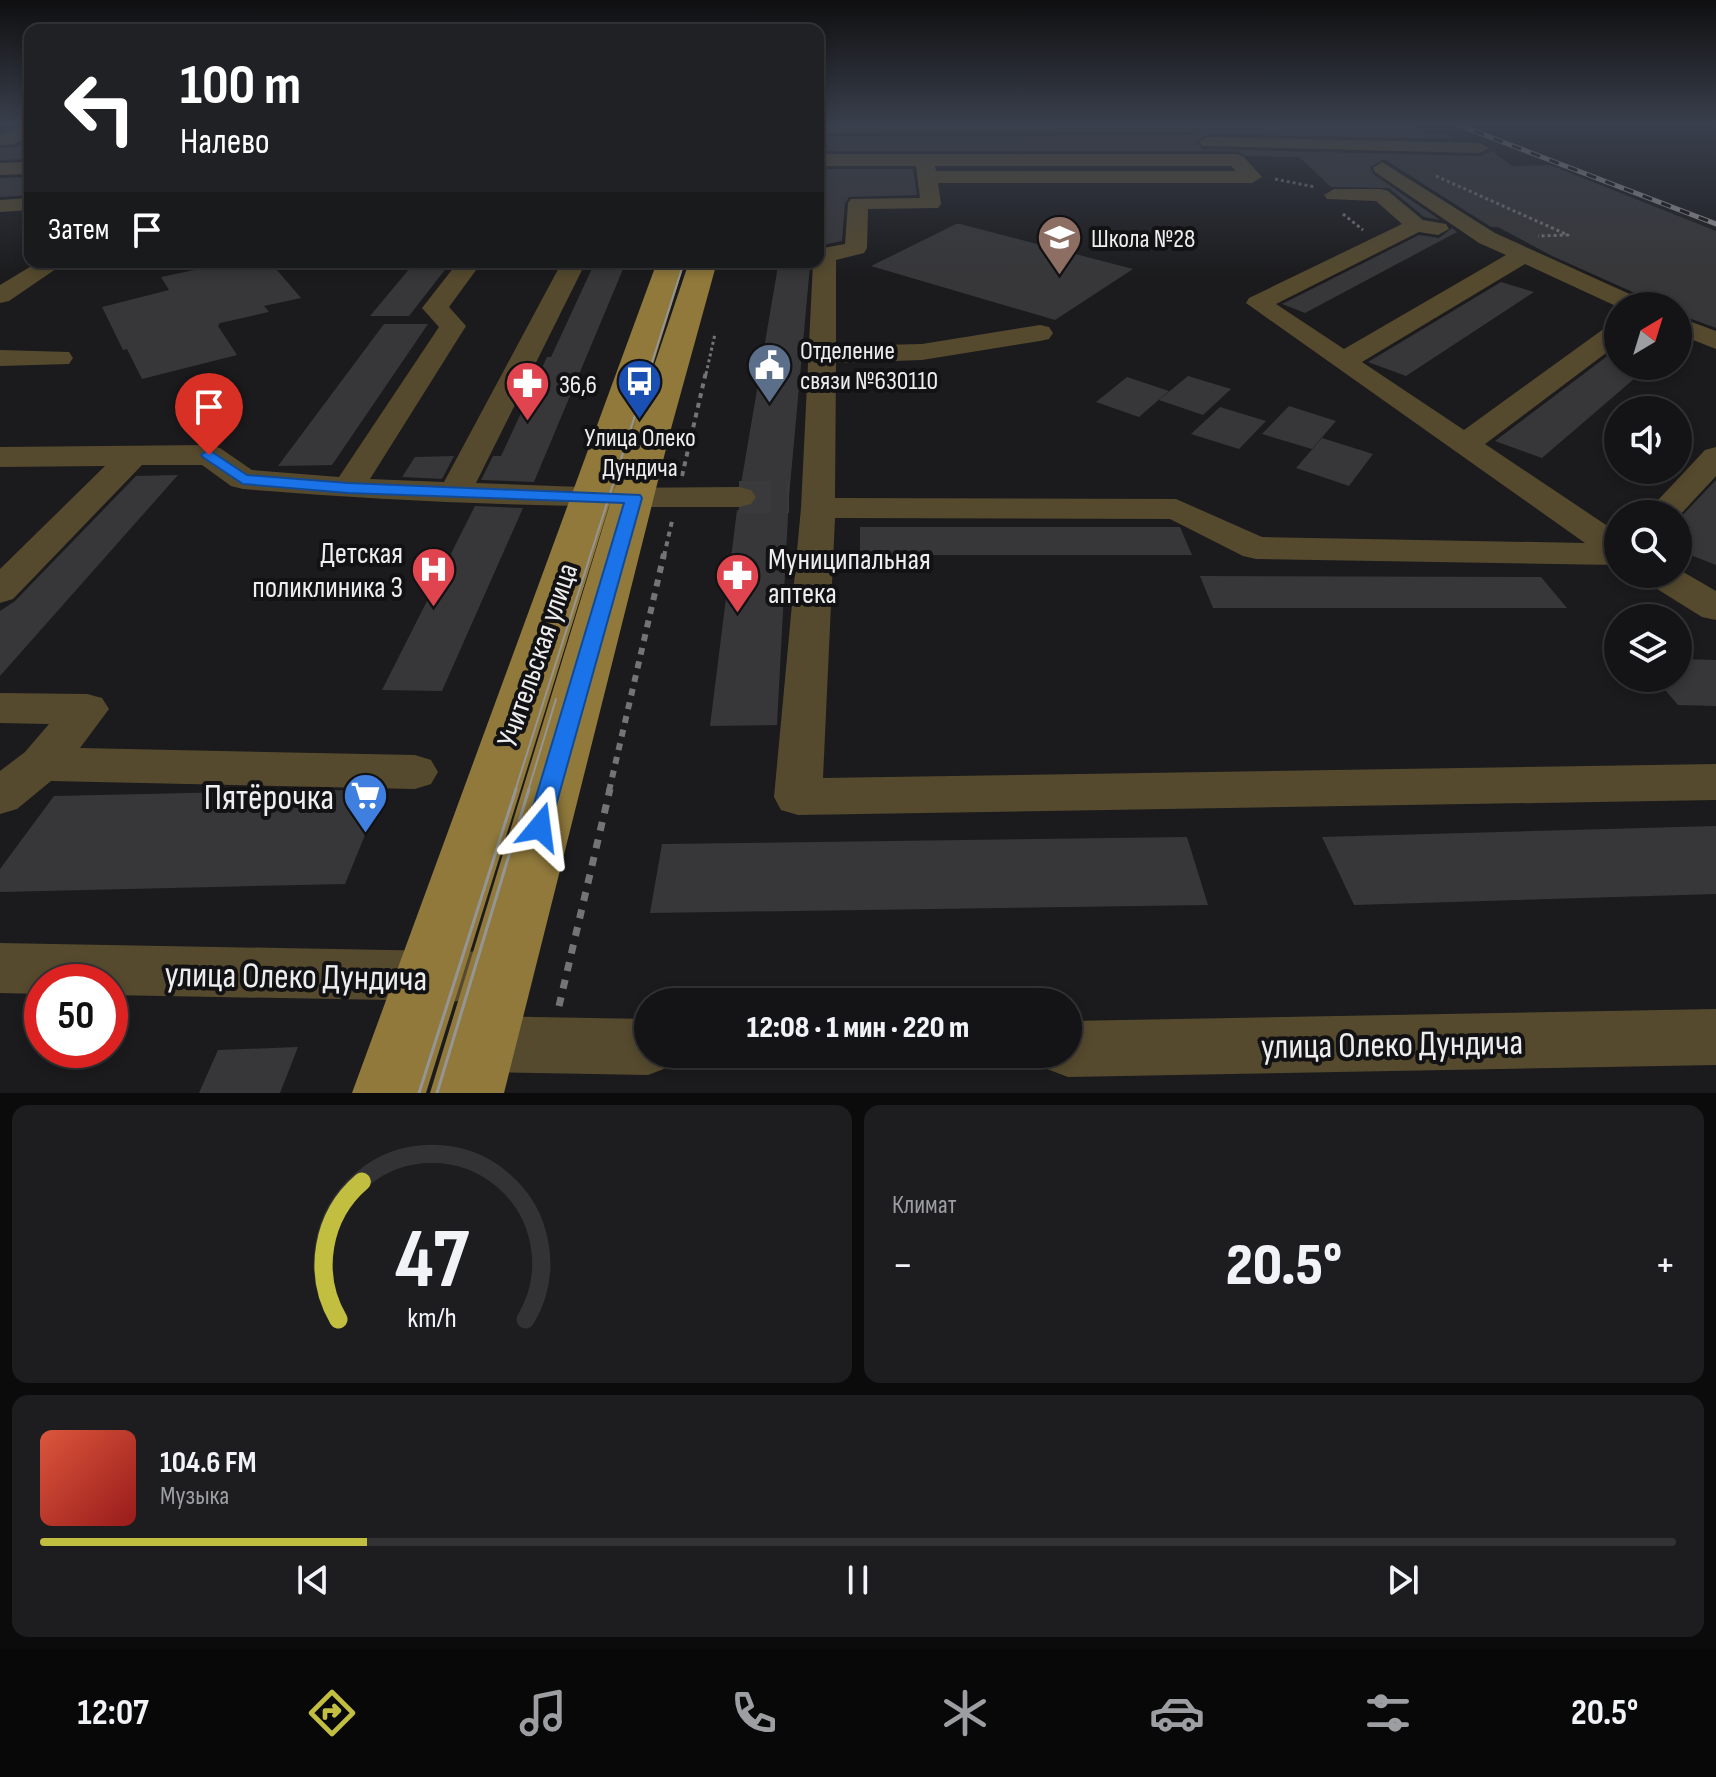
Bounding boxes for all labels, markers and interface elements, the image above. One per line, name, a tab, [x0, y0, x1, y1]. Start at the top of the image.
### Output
text: 100 m	[180, 53, 301, 120]
icon: left	[48, 56, 152, 160]
text: Налево	[180, 121, 270, 164]
icon: arrive	[125, 208, 169, 252]
text: Затем	[48, 212, 109, 248]
school or university icon: Школа №28	[1036, 214, 1084, 277]
place label: Школа №28	[1091, 224, 1195, 255]
north arrow	[1604, 292, 1692, 380]
map controls	[1604, 292, 1692, 692]
place label: Отделение связи №630110	[800, 336, 938, 397]
public building icon: Отделение связи №630110	[745, 341, 793, 404]
bus stop icon: Улица Олеко Дундича	[616, 358, 664, 421]
pharmacy icon: 36,6	[504, 360, 552, 423]
place label: 36,6	[559, 370, 597, 401]
pin	[175, 373, 243, 455]
icon: arrive	[187, 385, 231, 429]
button: sound	[1604, 396, 1692, 484]
place label: Улица Олеко Дундича	[584, 423, 696, 484]
button: search	[1604, 500, 1692, 588]
place label: Детская поликлиника 3	[252, 536, 403, 606]
place label: Муниципальная аптека	[768, 542, 931, 612]
hospital icon: Детская поликлиника 3	[410, 546, 458, 609]
pharmacy icon: Муниципальная аптека	[713, 552, 761, 615]
street label: Учительская улица	[490, 559, 586, 752]
button: layers	[1604, 604, 1692, 692]
supermarket icon: Пятёрочка	[341, 772, 389, 835]
place label: Пятёрочка	[204, 777, 334, 820]
position arrow	[498, 785, 582, 869]
street label: улица Олеко Дундича	[164, 954, 428, 1001]
speed limit sign: 50	[24, 964, 128, 1068]
text: 12:08 · 1 мин · 220 m	[747, 1010, 969, 1046]
street label: улица Олеко Дундича	[1260, 1022, 1524, 1069]
text: Климат	[892, 1190, 956, 1221]
text: 47	[395, 1211, 470, 1311]
text: 20.5°	[1226, 1230, 1342, 1302]
text: −	[892, 1239, 914, 1292]
text: +	[1654, 1239, 1676, 1292]
text: km/h	[407, 1301, 457, 1336]
text: 104.6 FM	[160, 1445, 257, 1481]
text: Музыка	[160, 1481, 229, 1512]
icon: previous	[291, 1558, 335, 1602]
icon: pause	[836, 1558, 880, 1602]
icon: next	[1381, 1558, 1425, 1602]
icon: directions	[304, 1685, 360, 1741]
icon: music	[515, 1685, 571, 1741]
icon: phone	[726, 1685, 782, 1741]
icon: climate	[937, 1685, 993, 1741]
icon: car	[1149, 1685, 1205, 1741]
icon: filters	[1360, 1685, 1416, 1741]
text: 12:07	[78, 1692, 149, 1735]
text: 20.5°	[1571, 1692, 1638, 1735]

